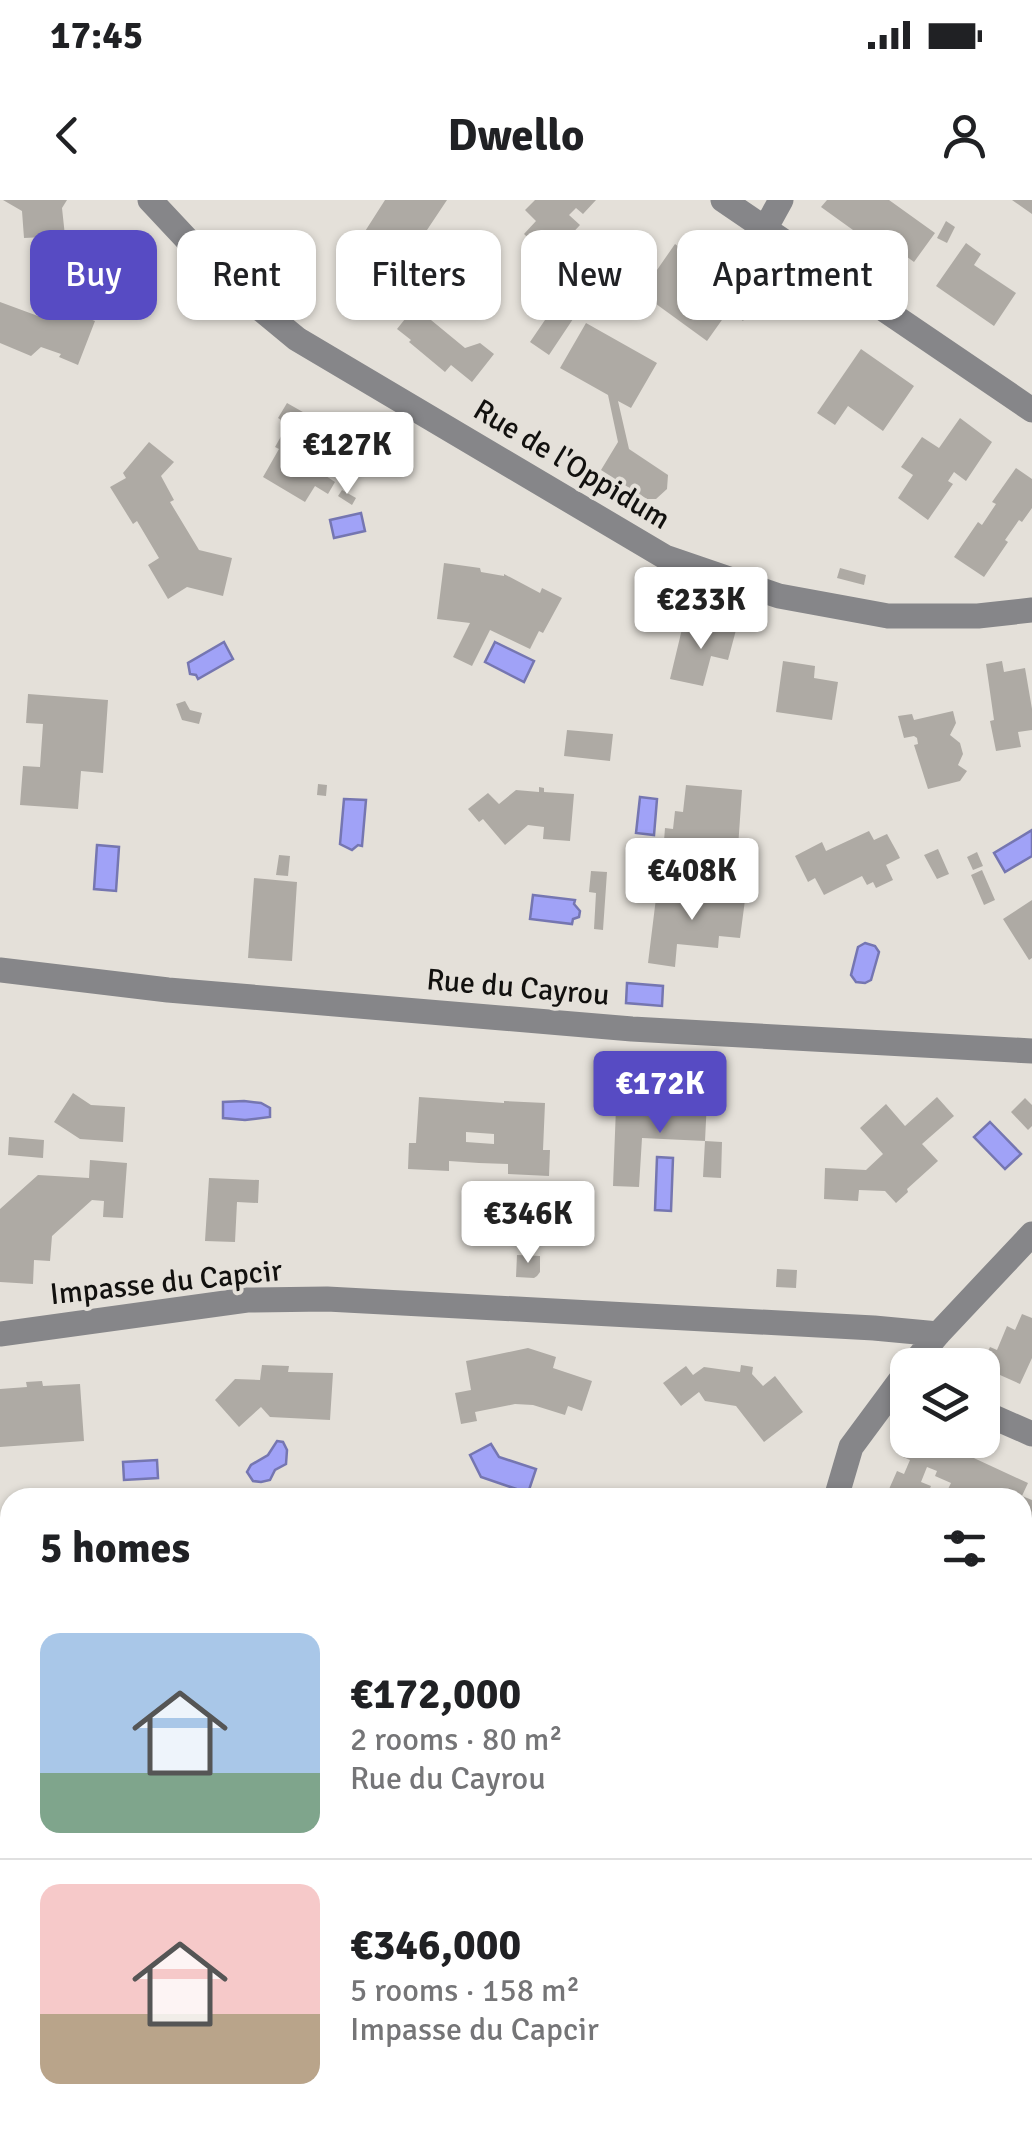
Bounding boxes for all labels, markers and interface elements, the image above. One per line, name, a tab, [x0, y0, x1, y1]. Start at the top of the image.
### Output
text: 17:45	[50, 12, 143, 59]
icon: back	[40, 108, 95, 163]
text: Dwello	[448, 108, 584, 163]
icon: person	[937, 108, 992, 163]
chip: Buy	[30, 230, 157, 320]
chip: Rent	[177, 230, 316, 320]
chip: Filters	[336, 230, 501, 320]
chip: New	[521, 230, 657, 320]
chip: Apartment	[677, 230, 908, 320]
street label: Rue de l'Oppidum	[467, 391, 677, 538]
pin: €127K	[277, 412, 417, 497]
text: €127K	[303, 425, 391, 464]
pin: €233K	[631, 567, 771, 652]
text: €233K	[657, 580, 745, 619]
pin: €408K	[622, 838, 762, 923]
text: €408K	[648, 851, 736, 890]
street label: Rue du Cayrou	[425, 961, 611, 1014]
pin: €172K	[590, 1051, 730, 1136]
text: €172K	[616, 1064, 704, 1103]
pin: €346K	[458, 1181, 598, 1266]
text: €346K	[484, 1194, 572, 1233]
street label: Impasse du Capcir	[48, 1252, 284, 1313]
map controls	[890, 1348, 1000, 1458]
button: layers	[890, 1348, 1000, 1458]
icon: filters	[937, 1521, 992, 1576]
text: 5 homes	[40, 1523, 190, 1574]
text: €172,000	[350, 1669, 521, 1720]
icon: home	[120, 1673, 240, 1793]
text: 2 rooms · 80 m²	[350, 1720, 563, 1759]
text: Rue du Cayrou	[350, 1759, 546, 1798]
text: €346,000	[350, 1920, 521, 1971]
icon: home	[120, 1924, 240, 2044]
text: 5 rooms · 158 m²	[350, 1971, 580, 2010]
text: Impasse du Capcir	[350, 2010, 599, 2049]

